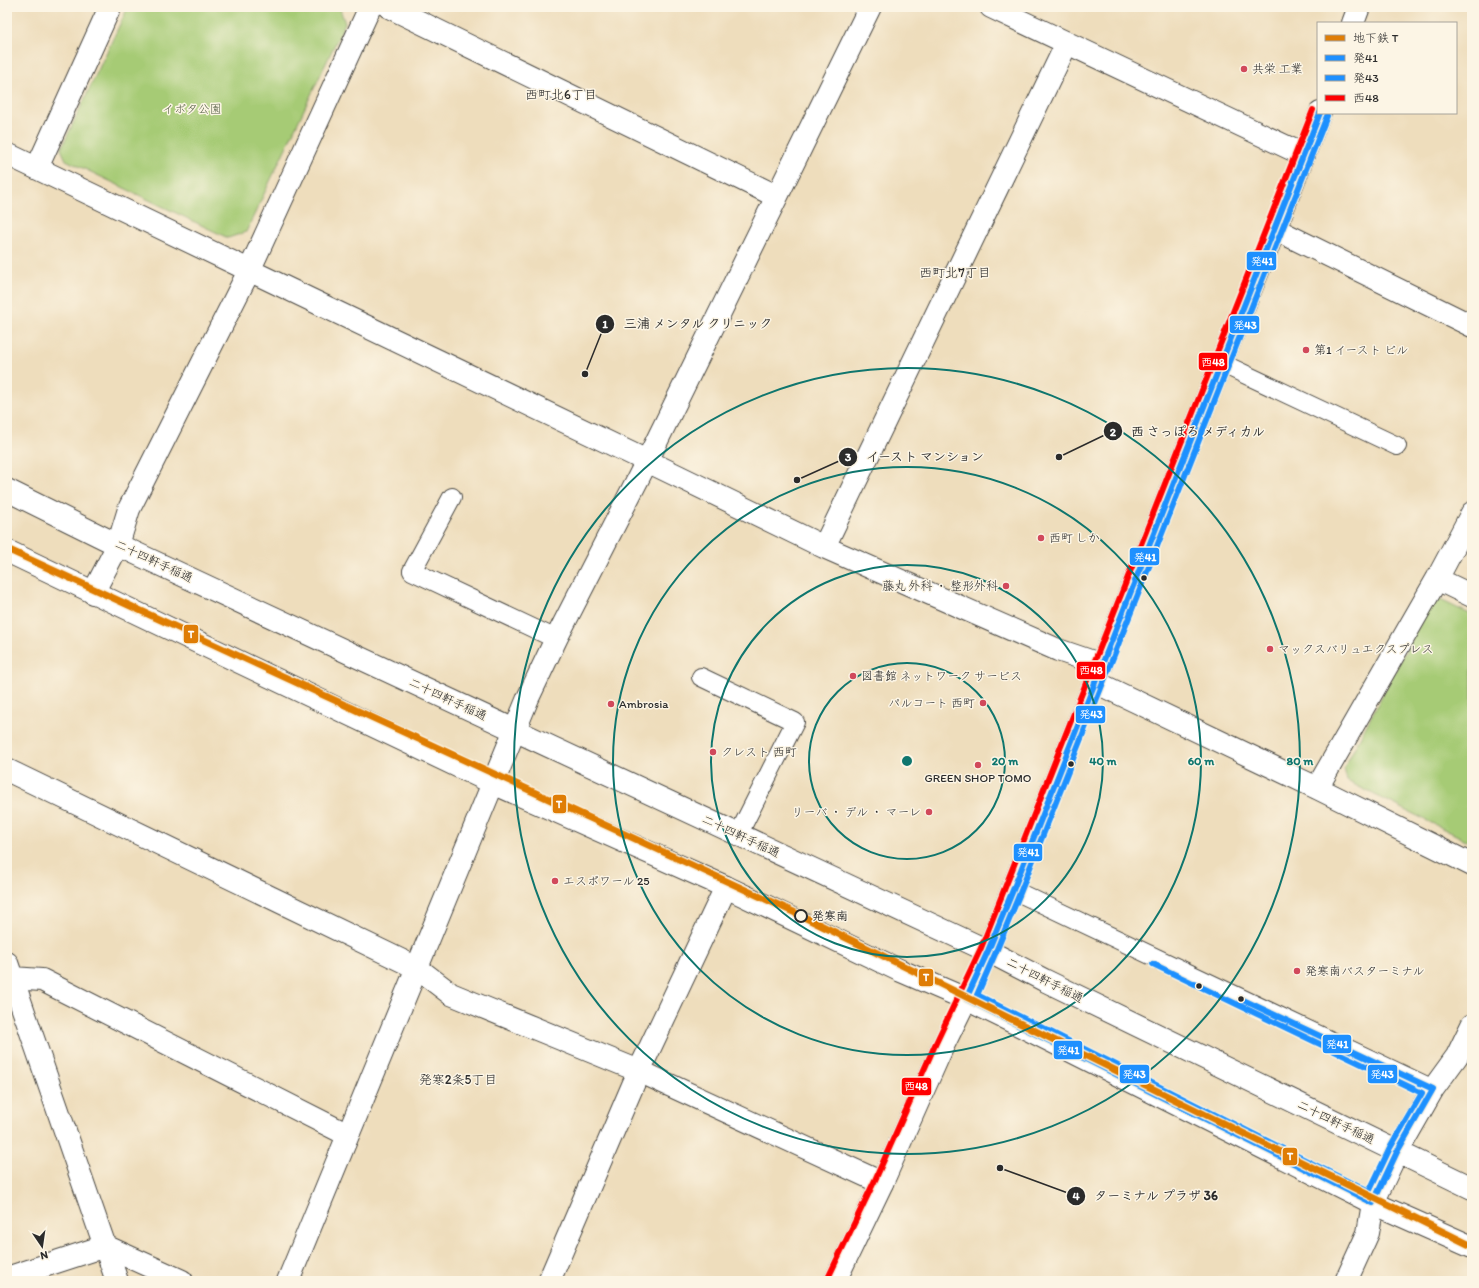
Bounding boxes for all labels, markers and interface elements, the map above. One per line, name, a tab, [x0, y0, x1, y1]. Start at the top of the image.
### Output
legend	[1317, 22, 1457, 114]
text: 地下鉄 T	[1353, 31, 1399, 45]
text: 発41	[1353, 51, 1378, 65]
place label: 共栄 工業	[1252, 62, 1303, 76]
marker: 共栄 工業	[1239, 64, 1249, 74]
text: 発43	[1353, 71, 1379, 85]
district label: 西町北6丁目	[525, 87, 597, 102]
text: 西48	[1353, 91, 1379, 105]
park label: イボタ公園	[162, 102, 222, 116]
line badge: 発41	[1246, 251, 1277, 271]
text: 発41	[1251, 255, 1274, 268]
district label: 西町北7丁目	[919, 265, 991, 280]
callout: 三浦 メンタル クリニック	[595, 311, 780, 336]
line badge: 発43	[1229, 315, 1260, 334]
text: 三浦 メンタル クリニック	[624, 316, 772, 331]
text: 1	[602, 317, 608, 331]
text: 発43	[1233, 319, 1257, 332]
place label: 第1 イースト ビル	[1314, 343, 1408, 357]
marker: 第1 イースト ビル	[1301, 345, 1311, 355]
line badge: 西48	[1198, 352, 1228, 371]
text: 西48	[1201, 356, 1225, 369]
callout: 西 さっぽろ メディカル	[1103, 419, 1274, 444]
text: 西 さっぽろ メディカル	[1131, 424, 1265, 439]
text: 2	[1110, 425, 1117, 439]
callout: イースト マンション	[838, 444, 993, 469]
text: イースト マンション	[866, 449, 984, 464]
text: 3	[845, 450, 852, 464]
place label: 西町 しか	[1049, 531, 1100, 545]
marker: 西町 しか	[1036, 533, 1046, 543]
street label: 二十四軒手稲通	[113, 537, 195, 585]
line badge: 発41	[1129, 547, 1160, 566]
text: 発41	[1134, 551, 1157, 564]
unlabelled marker	[1139, 573, 1149, 583]
place label: 藤丸 外科 ・ 整形外科	[882, 579, 998, 593]
marker: 藤丸 外科 ・ 整形外科	[1001, 581, 1011, 591]
line badge: T	[183, 624, 199, 644]
text: T	[187, 628, 195, 641]
place label: マックスバリュエクスプレス	[1278, 642, 1434, 656]
marker: マックスバリュエクスプレス	[1265, 644, 1275, 654]
line badge: 西48	[1076, 661, 1106, 680]
text: 西48	[1079, 664, 1103, 677]
place label: 図書館 ネットワーク サービス	[861, 669, 1022, 683]
marker: 図書館 ネットワーク サービス	[848, 671, 858, 681]
street label: 二十四軒手稲通	[407, 675, 489, 723]
place label: パルコート 西町	[888, 696, 975, 710]
place label: Ambrosia	[619, 697, 669, 711]
marker: パルコート 西町	[978, 698, 988, 708]
marker: Ambrosia	[606, 699, 616, 709]
line badge: 発43	[1075, 705, 1106, 724]
text: 発43	[1079, 708, 1103, 721]
place label: クレスト 西町	[721, 745, 797, 759]
marker: クレスト 西町	[708, 747, 718, 757]
centre of rings	[900, 754, 914, 768]
text: 20 m	[992, 754, 1019, 768]
text: 40 m	[1089, 754, 1118, 768]
text: 60 m	[1188, 754, 1215, 768]
text: 80 m	[1287, 754, 1314, 768]
unlabelled marker	[1066, 759, 1076, 769]
marker: GREEN SHOP TOMO	[973, 760, 983, 770]
place label: GREEN SHOP TOMO	[925, 771, 1032, 785]
line badge: T	[552, 794, 567, 814]
text: T	[555, 798, 563, 811]
place label: リーバ ・ デル ・ マーレ	[791, 805, 921, 819]
marker: リーバ ・ デル ・ マーレ	[924, 807, 934, 817]
street label: 二十四軒手稲通	[700, 812, 782, 860]
line badge: 発41	[1013, 843, 1043, 862]
text: 発41	[1017, 846, 1040, 859]
place label: エスポワール 25	[563, 874, 650, 888]
marker: エスポワール 25	[550, 876, 560, 886]
marker: 発寒南	[794, 909, 808, 923]
place label: 発寒南	[812, 909, 848, 923]
street label: 二十四軒手稲通	[1004, 955, 1086, 1005]
place label: 発寒南バスターミナル	[1305, 964, 1424, 978]
marker: 発寒南バスターミナル	[1292, 966, 1302, 976]
line badge: T	[918, 968, 934, 987]
text: T	[922, 971, 930, 984]
unlabelled marker	[1194, 981, 1204, 991]
unlabelled marker	[1236, 994, 1246, 1004]
line badge: 発41	[1322, 1034, 1352, 1054]
text: 発41	[1326, 1038, 1349, 1051]
line badge: 発41	[1053, 1040, 1083, 1060]
text: 発41	[1057, 1044, 1080, 1057]
line badge: 発43	[1119, 1064, 1150, 1084]
line badge: 発43	[1367, 1064, 1398, 1084]
text: 発43	[1122, 1068, 1146, 1081]
text: 発43	[1370, 1068, 1394, 1081]
district label: 発寒2条5丁目	[419, 1072, 497, 1087]
line badge: 西48	[901, 1077, 932, 1096]
text: 西48	[904, 1080, 928, 1093]
street label: 二十四軒手稲通	[1295, 1097, 1377, 1147]
line badge: T	[1282, 1147, 1298, 1166]
text: T	[1286, 1150, 1294, 1163]
callout: ターミナル プラザ 36	[1066, 1183, 1225, 1208]
text: ターミナル プラザ 36	[1094, 1188, 1218, 1203]
text: 4	[1072, 1189, 1080, 1203]
north arrow	[22, 1226, 62, 1266]
text: N	[39, 1248, 49, 1262]

